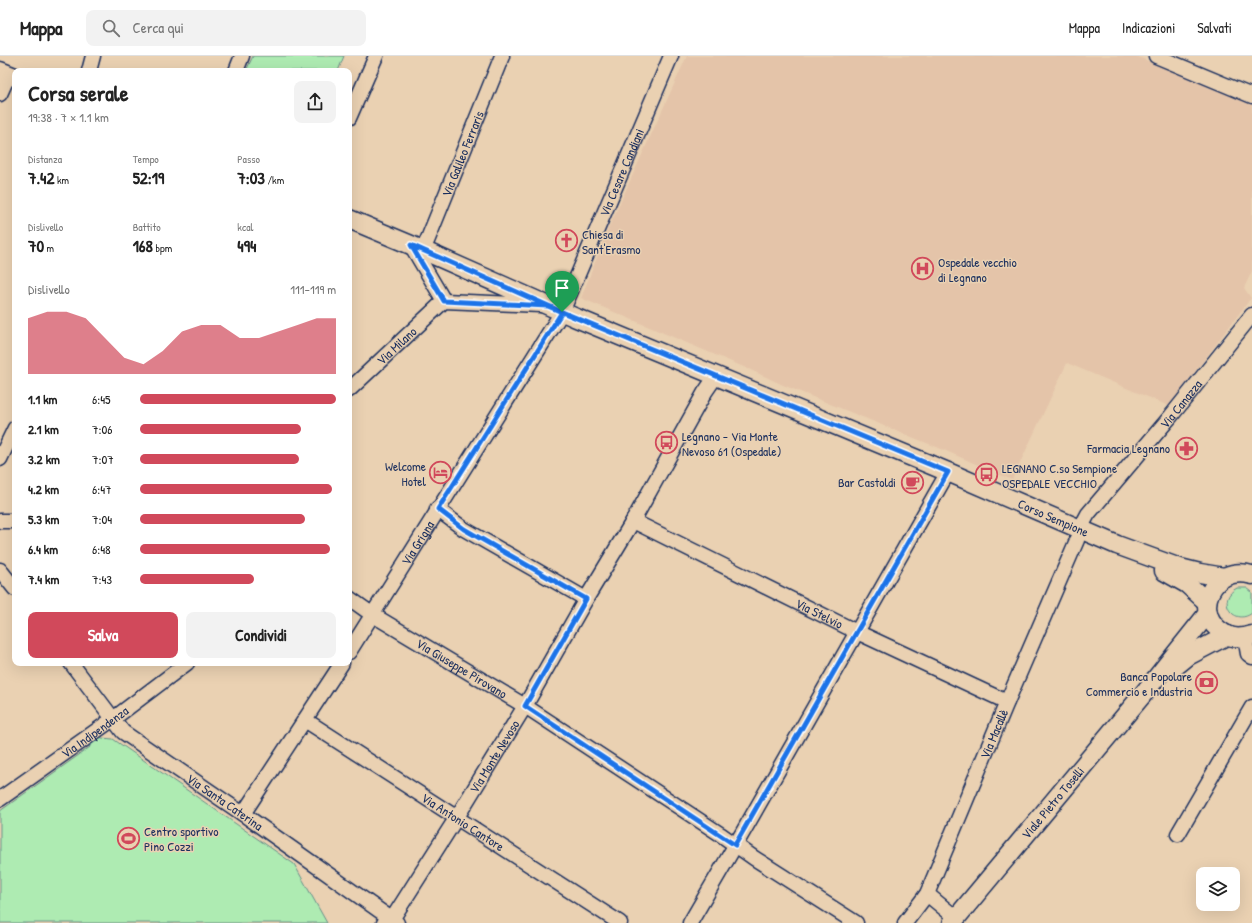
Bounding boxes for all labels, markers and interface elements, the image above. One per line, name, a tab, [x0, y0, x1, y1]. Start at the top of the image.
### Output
search box	[86, 10, 366, 46]
text: Mappa	[20, 15, 62, 41]
icon: search	[100, 17, 122, 39]
text: Cerca qui	[132, 17, 184, 38]
text: Mappa	[1069, 18, 1100, 37]
text: Indicazioni	[1122, 18, 1175, 37]
text: Salvati	[1197, 18, 1232, 37]
text: Corsa serale	[28, 78, 128, 108]
button: share	[294, 81, 336, 123]
text: 19:38 · 7 × 1.1 km	[28, 108, 109, 126]
street label: Via Galileo Ferraris	[437, 108, 488, 199]
street label: Via Cesare Candiani	[595, 126, 648, 219]
text: Distanza	[28, 152, 62, 166]
text: Tempo	[133, 152, 159, 166]
text: Passo	[237, 152, 260, 166]
text: 7.42	[28, 166, 54, 189]
text: 52:19	[133, 166, 164, 189]
text: 7:03	[237, 166, 265, 189]
text: km	[54, 173, 69, 187]
text: /km	[265, 173, 284, 187]
text: Dislivello	[28, 220, 63, 234]
text: Battito	[133, 220, 161, 234]
text: kcal	[237, 220, 253, 234]
place label: Chiesa di Sant'Erasmo	[582, 225, 640, 258]
church icon: Chiesa di Sant'Erasmo	[553, 228, 579, 254]
text: 70	[28, 234, 44, 257]
text: 168	[133, 234, 153, 257]
text: 494	[237, 234, 256, 257]
text: m	[44, 241, 54, 255]
text: bpm	[153, 241, 172, 255]
place label: Ospedale vecchio di Legnano	[938, 253, 1017, 286]
hospital icon: Ospedale vecchio di Legnano	[909, 256, 935, 282]
pin	[545, 271, 579, 312]
icon: arrive	[551, 277, 573, 299]
text: Dislivello	[28, 280, 70, 298]
text: 111–119 m	[290, 280, 336, 298]
street label: Via Milano	[372, 322, 420, 369]
street label: Via Canazza	[1156, 376, 1206, 432]
text: 1.1 km	[28, 390, 57, 408]
text: 6:45	[92, 390, 111, 408]
text: 2.1 km	[28, 420, 59, 438]
text: 7:06	[92, 420, 112, 438]
place label: Legnano - Via Monte Nevoso 61 (Ospedale)	[682, 427, 782, 460]
bus stop icon: Legnano - Via Monte Nevoso 61 (Ospedale)	[653, 430, 679, 456]
pharmacy icon: Farmacia Legnano	[1173, 435, 1199, 461]
place label: Farmacia Legnano	[1086, 439, 1170, 457]
text: 3.2 km	[28, 450, 60, 468]
text: 7:07	[92, 450, 114, 468]
place label: Welcome Hotel	[385, 457, 427, 490]
place label: LEGNANO C.so Sempione OSPEDALE VECCHIO	[1002, 459, 1117, 492]
hotel icon: Welcome Hotel	[428, 460, 454, 486]
bus stop icon: LEGNANO C.so Sempione OSPEDALE VECCHIO	[974, 462, 1000, 488]
cafe icon: Bar Castoldi	[899, 469, 925, 495]
place label: Bar Castoldi	[838, 473, 896, 491]
text: 4.2 km	[28, 480, 59, 498]
text: 6:47	[92, 480, 112, 498]
street label: Corso Sempione	[1015, 494, 1092, 541]
text: 5.3 km	[28, 510, 59, 528]
text: 7:04	[92, 510, 112, 528]
street label: Via Grigna	[397, 517, 438, 568]
text: 6.4 km	[28, 540, 58, 558]
text: 6:48	[92, 540, 111, 558]
text: 7.4 km	[28, 570, 59, 588]
text: 7:43	[92, 570, 112, 588]
street label: Via Stelvio	[793, 594, 846, 633]
button: Salva	[28, 612, 178, 658]
button: Condividi	[186, 612, 336, 658]
street label: Via Giuseppe Pirovano	[413, 634, 511, 702]
place label: Banca Popolare Commercio e Industria	[1086, 667, 1192, 700]
bank icon: Banca Popolare Commercio e Industria	[1194, 670, 1220, 696]
street label: Via Indipendenza	[57, 702, 132, 762]
street label: Via Macallè	[975, 706, 1012, 761]
street label: Via Monte Nevoso	[465, 716, 523, 796]
street label: Viale Pietro Toselli	[1017, 762, 1088, 842]
street label: Via Santa Caterina	[183, 769, 267, 834]
street label: Via Antonio Cantore	[418, 788, 508, 855]
place label: Centro sportivo Pino Cozzi	[144, 822, 219, 855]
sports icon: Centro sportivo Pino Cozzi	[115, 825, 141, 851]
map controls	[1196, 867, 1240, 911]
button: layers	[1196, 867, 1240, 911]

